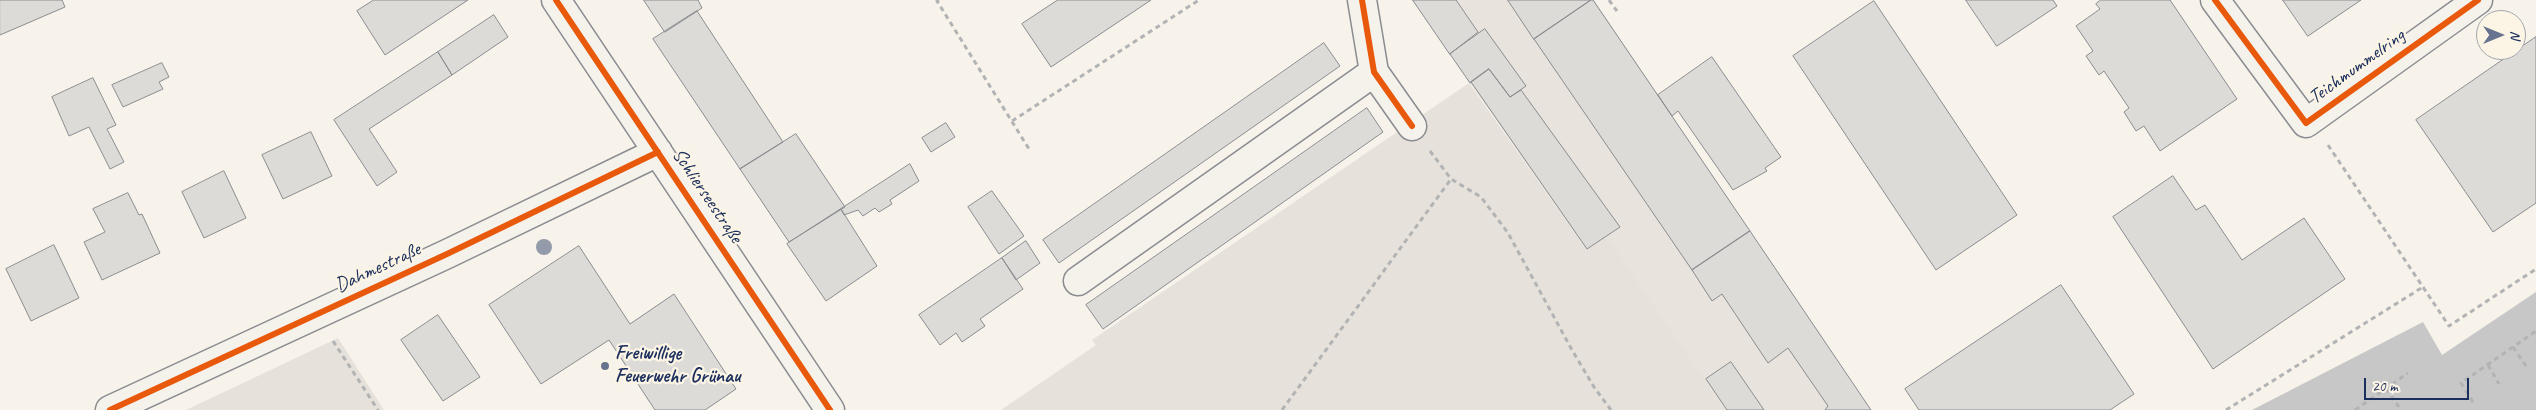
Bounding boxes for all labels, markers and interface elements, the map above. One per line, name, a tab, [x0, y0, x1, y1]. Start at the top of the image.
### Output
north arrow	[2476, 10, 2526, 60]
street label: Teichmummelring	[2304, 24, 2410, 110]
text: N	[2507, 31, 2524, 39]
street label: Schlierseestraße	[667, 144, 747, 248]
street label: Dahmestraße	[331, 238, 425, 298]
place label: Freiwillige Feuerwehr Grünau	[615, 342, 740, 389]
marker: Freiwillige Feuerwehr Grünau	[599, 360, 611, 372]
scale bar	[2366, 368, 2471, 400]
text: 20 m	[2372, 377, 2398, 396]

